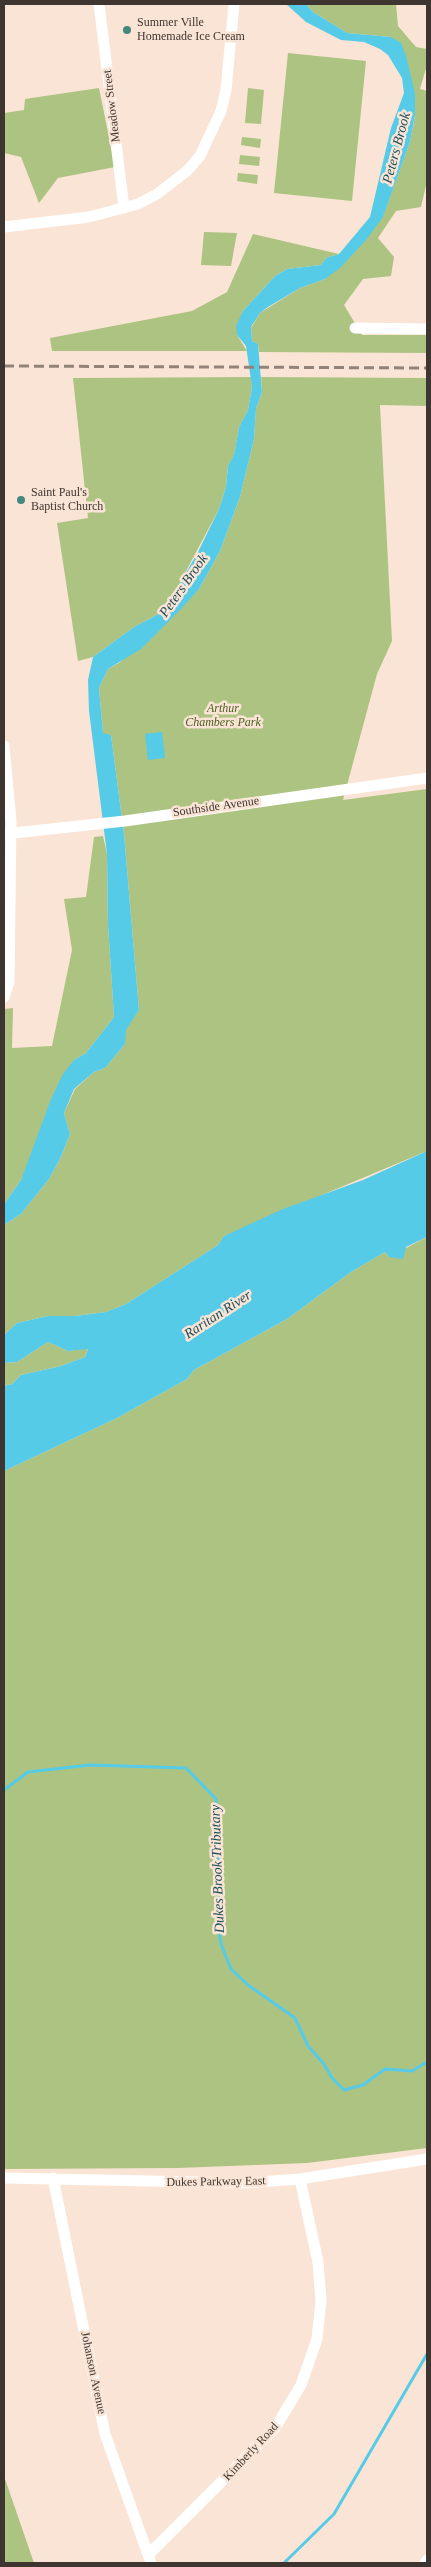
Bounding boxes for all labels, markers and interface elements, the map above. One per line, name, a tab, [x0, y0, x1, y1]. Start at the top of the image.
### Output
place label: Summer Ville Homemade Ice Cream	[137, 16, 245, 44]
marker: Summer Ville Homemade Ice Cream	[121, 24, 133, 36]
street label: Meadow Street	[100, 69, 124, 143]
water label: Peters Brook	[379, 111, 415, 185]
place label: Saint Paul's Baptist Church	[31, 486, 103, 514]
marker: Saint Paul's Baptist Church	[15, 494, 27, 506]
water label: Peters Brook	[156, 551, 212, 621]
park label: Arthur Chambers Park	[185, 702, 261, 730]
street label: Southside Avenue	[172, 794, 260, 820]
water label: Raritan River	[181, 1287, 255, 1343]
water label: Dukes Brook Tributary	[207, 1804, 229, 1934]
street label: Dukes Parkway East	[166, 2174, 266, 2190]
street label: Johanson Avenue	[77, 2330, 109, 2416]
street label: Kimberly Road	[220, 2420, 282, 2484]

